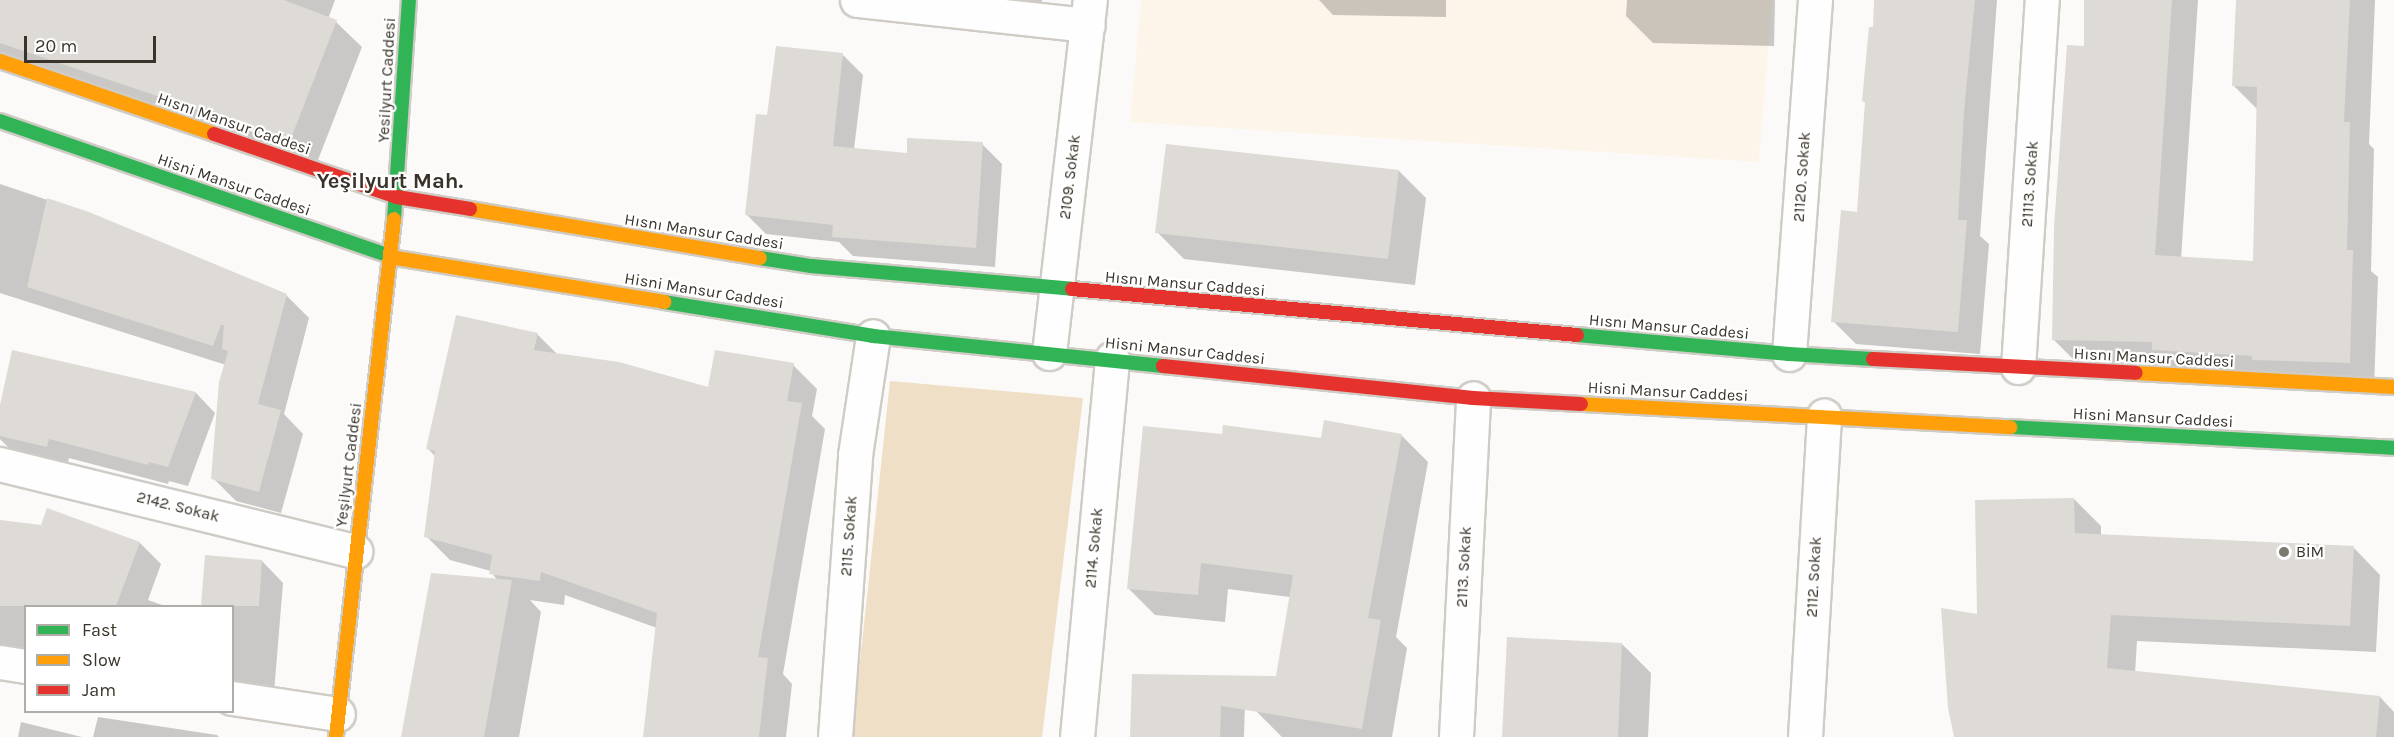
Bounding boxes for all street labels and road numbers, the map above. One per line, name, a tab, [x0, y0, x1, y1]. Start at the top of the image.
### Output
street label: Yesilyurt Caddesi	[374, 17, 400, 143]
street label: Hısnı Mansur Caddesi	[155, 89, 313, 159]
street label: 21120. Sokak	[1789, 131, 1815, 223]
street label: 2109. Sokak	[1055, 134, 1085, 220]
street label: 21113. Sokak	[2017, 140, 2043, 228]
street label: Hisni Mansur Caddesi	[155, 150, 313, 220]
street label: Hısnı Mansur Caddesi	[623, 210, 785, 254]
street label: Hısnı Mansur Caddesi	[1104, 267, 1266, 301]
street label: Hisni Mansur Caddesi	[623, 269, 785, 313]
street label: Hısnı Mansur Caddesi	[1588, 310, 1750, 344]
street label: Hisni Mansur Caddesi	[1104, 333, 1266, 369]
street label: Hısnı Mansur Caddesi	[2073, 344, 2235, 372]
street label: Hisni Mansur Caddesi	[1587, 378, 1749, 406]
street label: Yeşilyurt Caddesi	[332, 402, 366, 528]
street label: Hisni Mansur Caddesi	[2072, 404, 2234, 432]
street label: 2142. Sokak	[135, 487, 221, 527]
street label: 2115. Sokak	[837, 495, 861, 577]
street label: 2114. Sokak	[1081, 507, 1107, 589]
street label: 2113. Sokak	[1452, 526, 1476, 608]
street label: 2112. Sokak	[1802, 536, 1826, 618]

